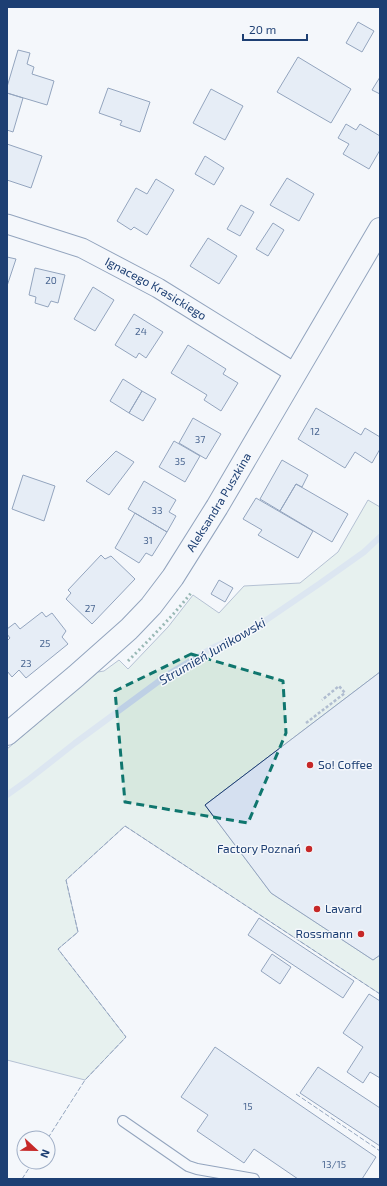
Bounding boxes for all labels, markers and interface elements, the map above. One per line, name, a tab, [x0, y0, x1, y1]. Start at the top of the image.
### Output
scale bar	[243, 16, 307, 42]
text: 20 m	[249, 22, 276, 36]
street label: Ignacego Krasickiego	[103, 254, 210, 322]
house number: 20	[45, 274, 57, 286]
house number: 24	[135, 325, 147, 337]
house number: 12	[310, 425, 320, 437]
house number: 37	[195, 433, 205, 445]
street label: Aleksandra Puszkina	[183, 450, 253, 554]
house number: 35	[175, 455, 185, 467]
house number: 33	[151, 504, 163, 516]
house number: 31	[143, 534, 153, 546]
house number: 27	[85, 602, 95, 614]
water label: Strumień Junikowski	[156, 614, 268, 688]
house number: 25	[40, 637, 50, 649]
house number: 23	[20, 657, 32, 669]
place label: So! Coffee	[318, 757, 372, 771]
marker: So! Coffee	[305, 760, 315, 770]
place label: Factory Poznań	[217, 841, 301, 855]
marker: Factory Poznań	[304, 844, 314, 854]
place label: Lavard	[325, 901, 362, 915]
marker: Lavard	[312, 904, 322, 914]
place label: Rossmann	[296, 926, 353, 940]
marker: Rossmann	[356, 929, 366, 939]
house number: 15	[243, 1100, 253, 1112]
north arrow	[16, 1130, 56, 1170]
text: N	[38, 1148, 53, 1160]
house number: 13/15	[322, 1158, 346, 1170]

